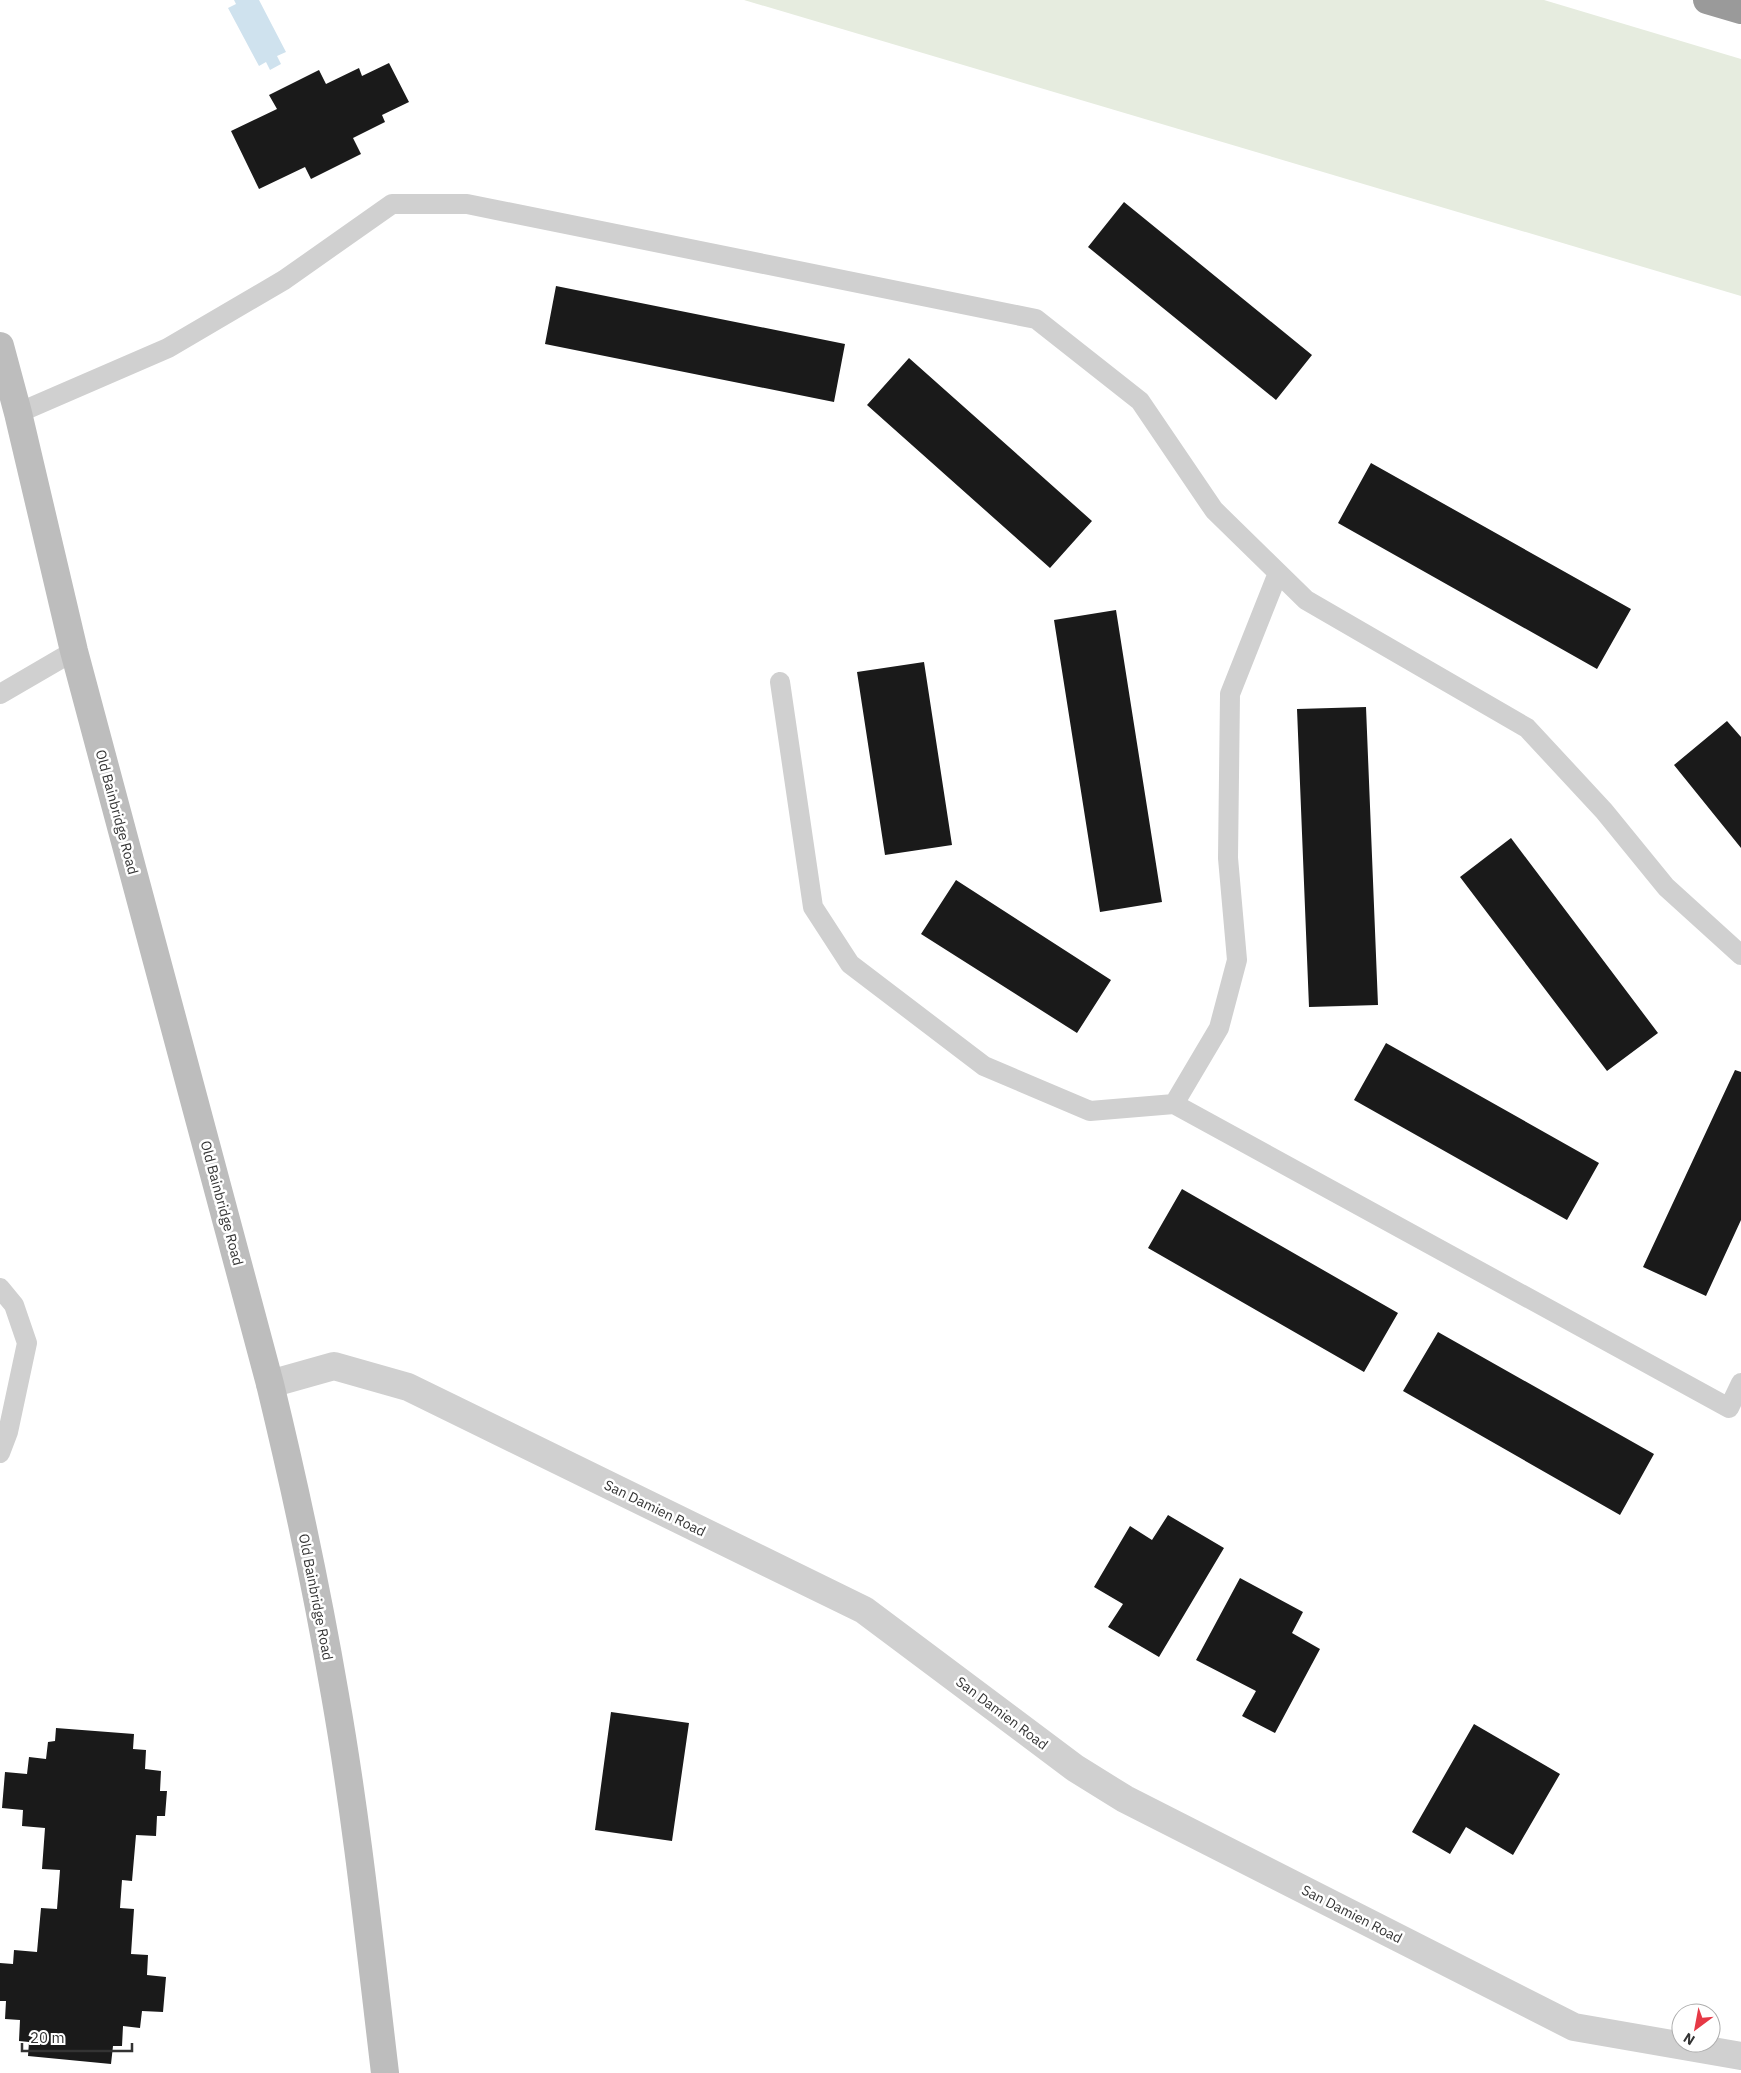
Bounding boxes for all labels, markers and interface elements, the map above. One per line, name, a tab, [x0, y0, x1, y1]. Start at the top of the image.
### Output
street label: Old Bainbridge Road	[92, 748, 142, 876]
street label: Old Bainbridge Road	[197, 1139, 247, 1267]
street label: San Damien Road	[601, 1476, 709, 1540]
street label: Old Bainbridge Road	[295, 1532, 337, 1662]
street label: San Damien Road	[952, 1673, 1052, 1753]
street label: San Damien Road	[1299, 1881, 1405, 1947]
north arrow	[1671, 2003, 1721, 2053]
scale bar	[22, 2020, 132, 2052]
text: 20 m	[30, 2028, 65, 2047]
text: N	[1680, 2029, 1698, 2049]

